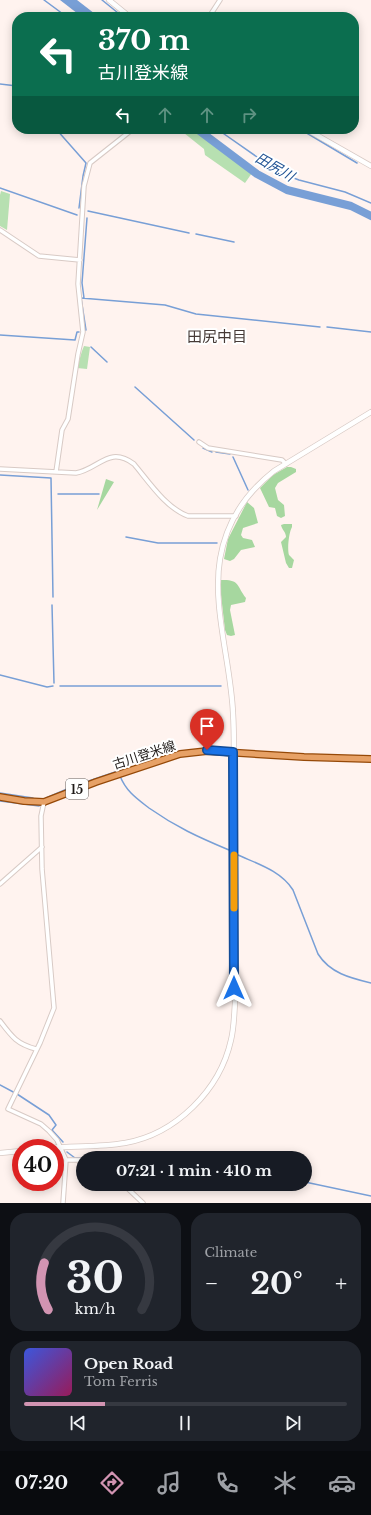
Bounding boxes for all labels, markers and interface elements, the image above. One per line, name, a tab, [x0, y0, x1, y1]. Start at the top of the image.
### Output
text: 370 m	[98, 23, 190, 58]
icon: left	[32, 28, 84, 80]
text: 古川登米線	[98, 62, 188, 84]
icon: left	[112, 104, 134, 126]
icon: ahead	[154, 104, 176, 126]
icon: ahead	[196, 104, 218, 126]
icon: right	[238, 104, 260, 126]
water label: 田尻川	[252, 149, 299, 186]
district label: 田尻中目	[187, 327, 247, 346]
pin	[190, 709, 224, 750]
icon: arrive	[196, 715, 218, 737]
street label: 古川登米線	[110, 737, 178, 773]
road number: 15	[66, 779, 88, 799]
position arrow	[213, 967, 255, 1009]
speed limit sign: 40	[12, 1139, 64, 1191]
text: 07:21 · 1 min · 410 m	[116, 1161, 272, 1180]
text: Climate	[205, 1244, 257, 1261]
text: 30	[66, 1253, 124, 1304]
text: 20°	[251, 1265, 303, 1302]
text: −	[205, 1270, 218, 1297]
text: +	[335, 1270, 347, 1297]
text: km/h	[75, 1300, 116, 1318]
text: Open Road	[84, 1354, 173, 1373]
text: Tom Ferris	[84, 1373, 158, 1390]
icon: previous	[67, 1412, 89, 1434]
icon: pause	[174, 1412, 196, 1434]
icon: next	[282, 1412, 304, 1434]
icon: directions	[98, 1469, 126, 1497]
icon: music	[155, 1469, 183, 1497]
icon: phone	[213, 1469, 241, 1497]
icon: climate	[271, 1469, 299, 1497]
icon: car	[328, 1469, 356, 1497]
text: 07:20	[15, 1472, 68, 1494]

